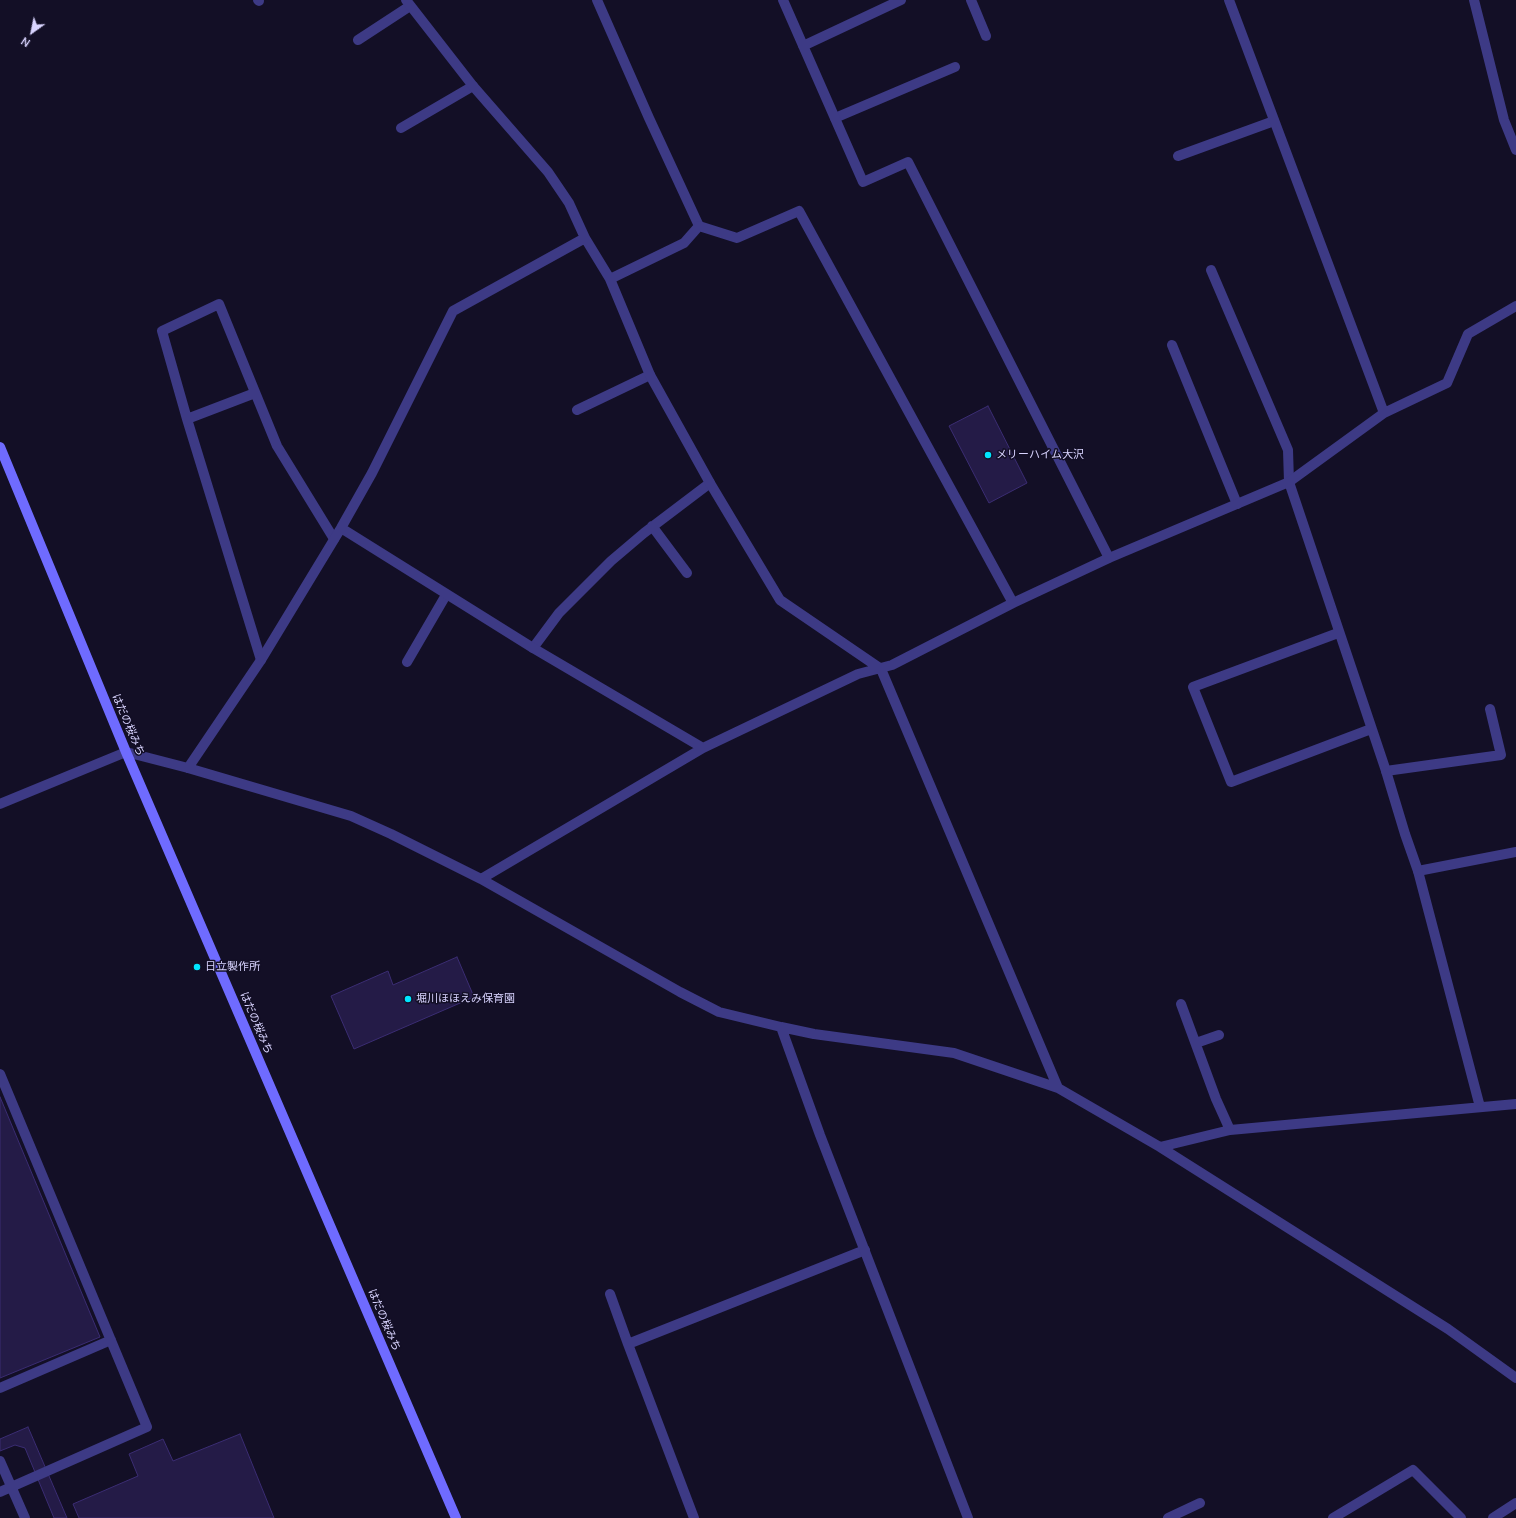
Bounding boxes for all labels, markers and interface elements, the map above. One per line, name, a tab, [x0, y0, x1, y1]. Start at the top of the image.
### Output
north arrow	[12, 12, 52, 52]
text: N	[18, 34, 33, 51]
place label: メリーハイム大沢	[996, 448, 1084, 462]
marker: メリーハイム大沢	[983, 450, 993, 460]
street label: はだの桜みち	[109, 692, 147, 758]
place label: 日立製作所	[205, 960, 260, 974]
marker: 日立製作所	[192, 962, 202, 972]
street label: はだの桜みち	[237, 990, 275, 1056]
place label: 堀川ほほえみ保育園	[416, 992, 515, 1006]
marker: 堀川ほほえみ保育園	[403, 994, 413, 1004]
street label: はだの桜みち	[365, 1287, 403, 1353]

